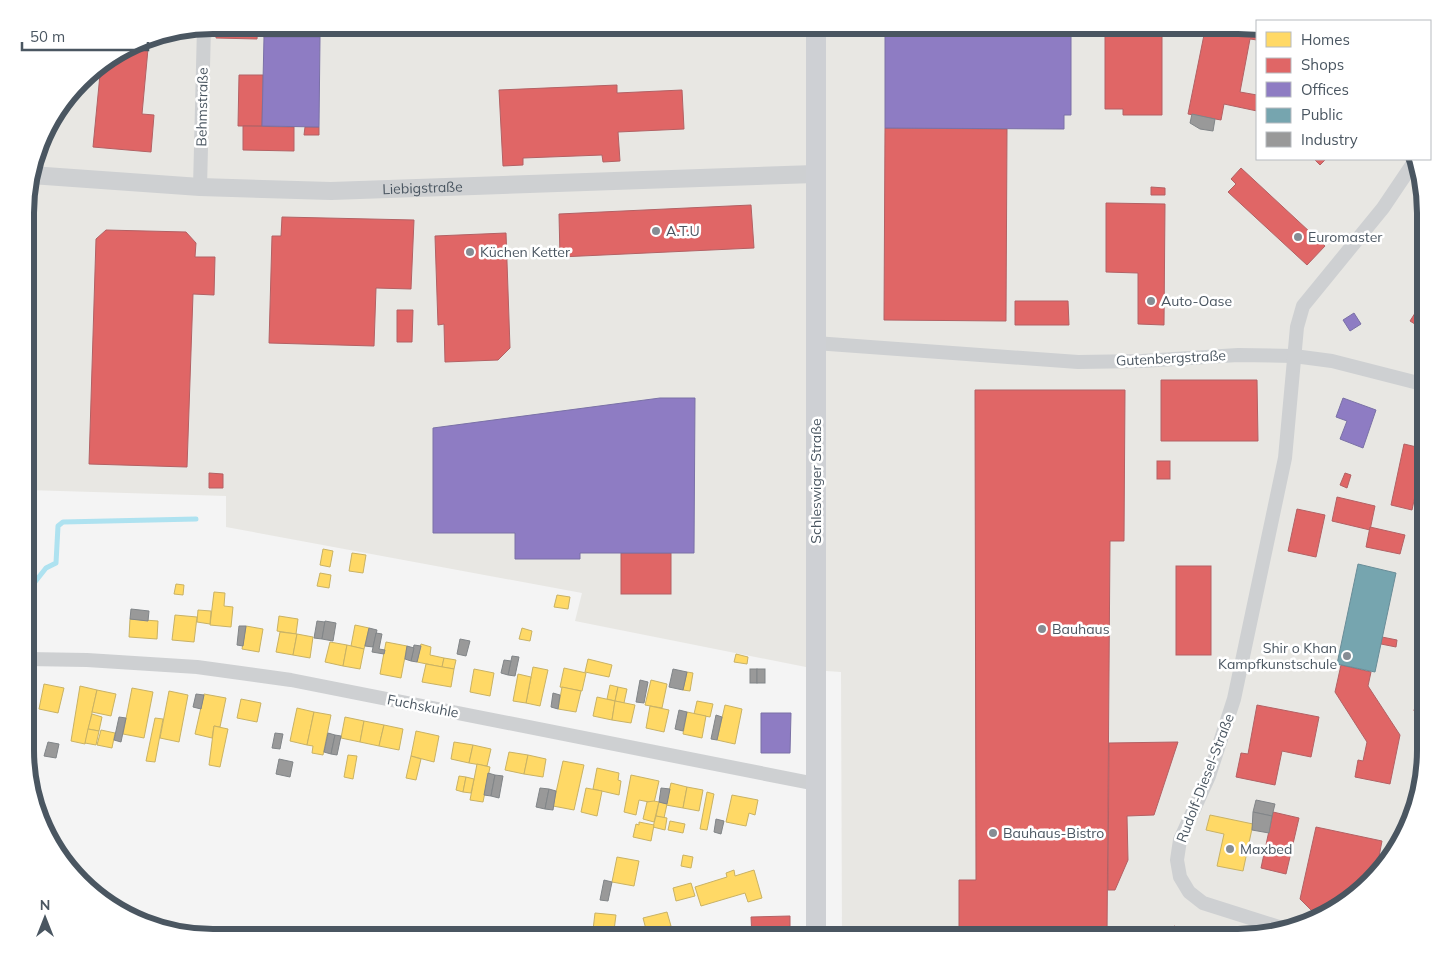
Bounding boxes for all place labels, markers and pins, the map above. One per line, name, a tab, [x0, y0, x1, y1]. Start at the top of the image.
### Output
place label: A.T.U	[666, 222, 700, 240]
marker: A.T.U	[650, 225, 662, 237]
place label: Euromaster	[1308, 228, 1383, 246]
marker: Euromaster	[1292, 231, 1304, 243]
place label: Küchen Ketter	[480, 243, 571, 261]
marker: Küchen Ketter	[464, 246, 476, 258]
place label: Auto-Oase	[1161, 292, 1232, 310]
marker: Auto-Oase	[1145, 295, 1157, 307]
place label: Bauhaus	[1052, 620, 1110, 638]
marker: Bauhaus	[1036, 623, 1048, 635]
place label: Shir o Khan Kampfkunstschule	[1218, 639, 1337, 673]
marker: Shir o Khan Kampfkunstschule	[1341, 650, 1353, 662]
place label: Bauhaus-Bistro	[1003, 824, 1104, 842]
marker: Bauhaus-Bistro	[987, 827, 999, 839]
place label: Maxbed	[1240, 840, 1292, 858]
marker: Maxbed	[1224, 843, 1236, 855]

